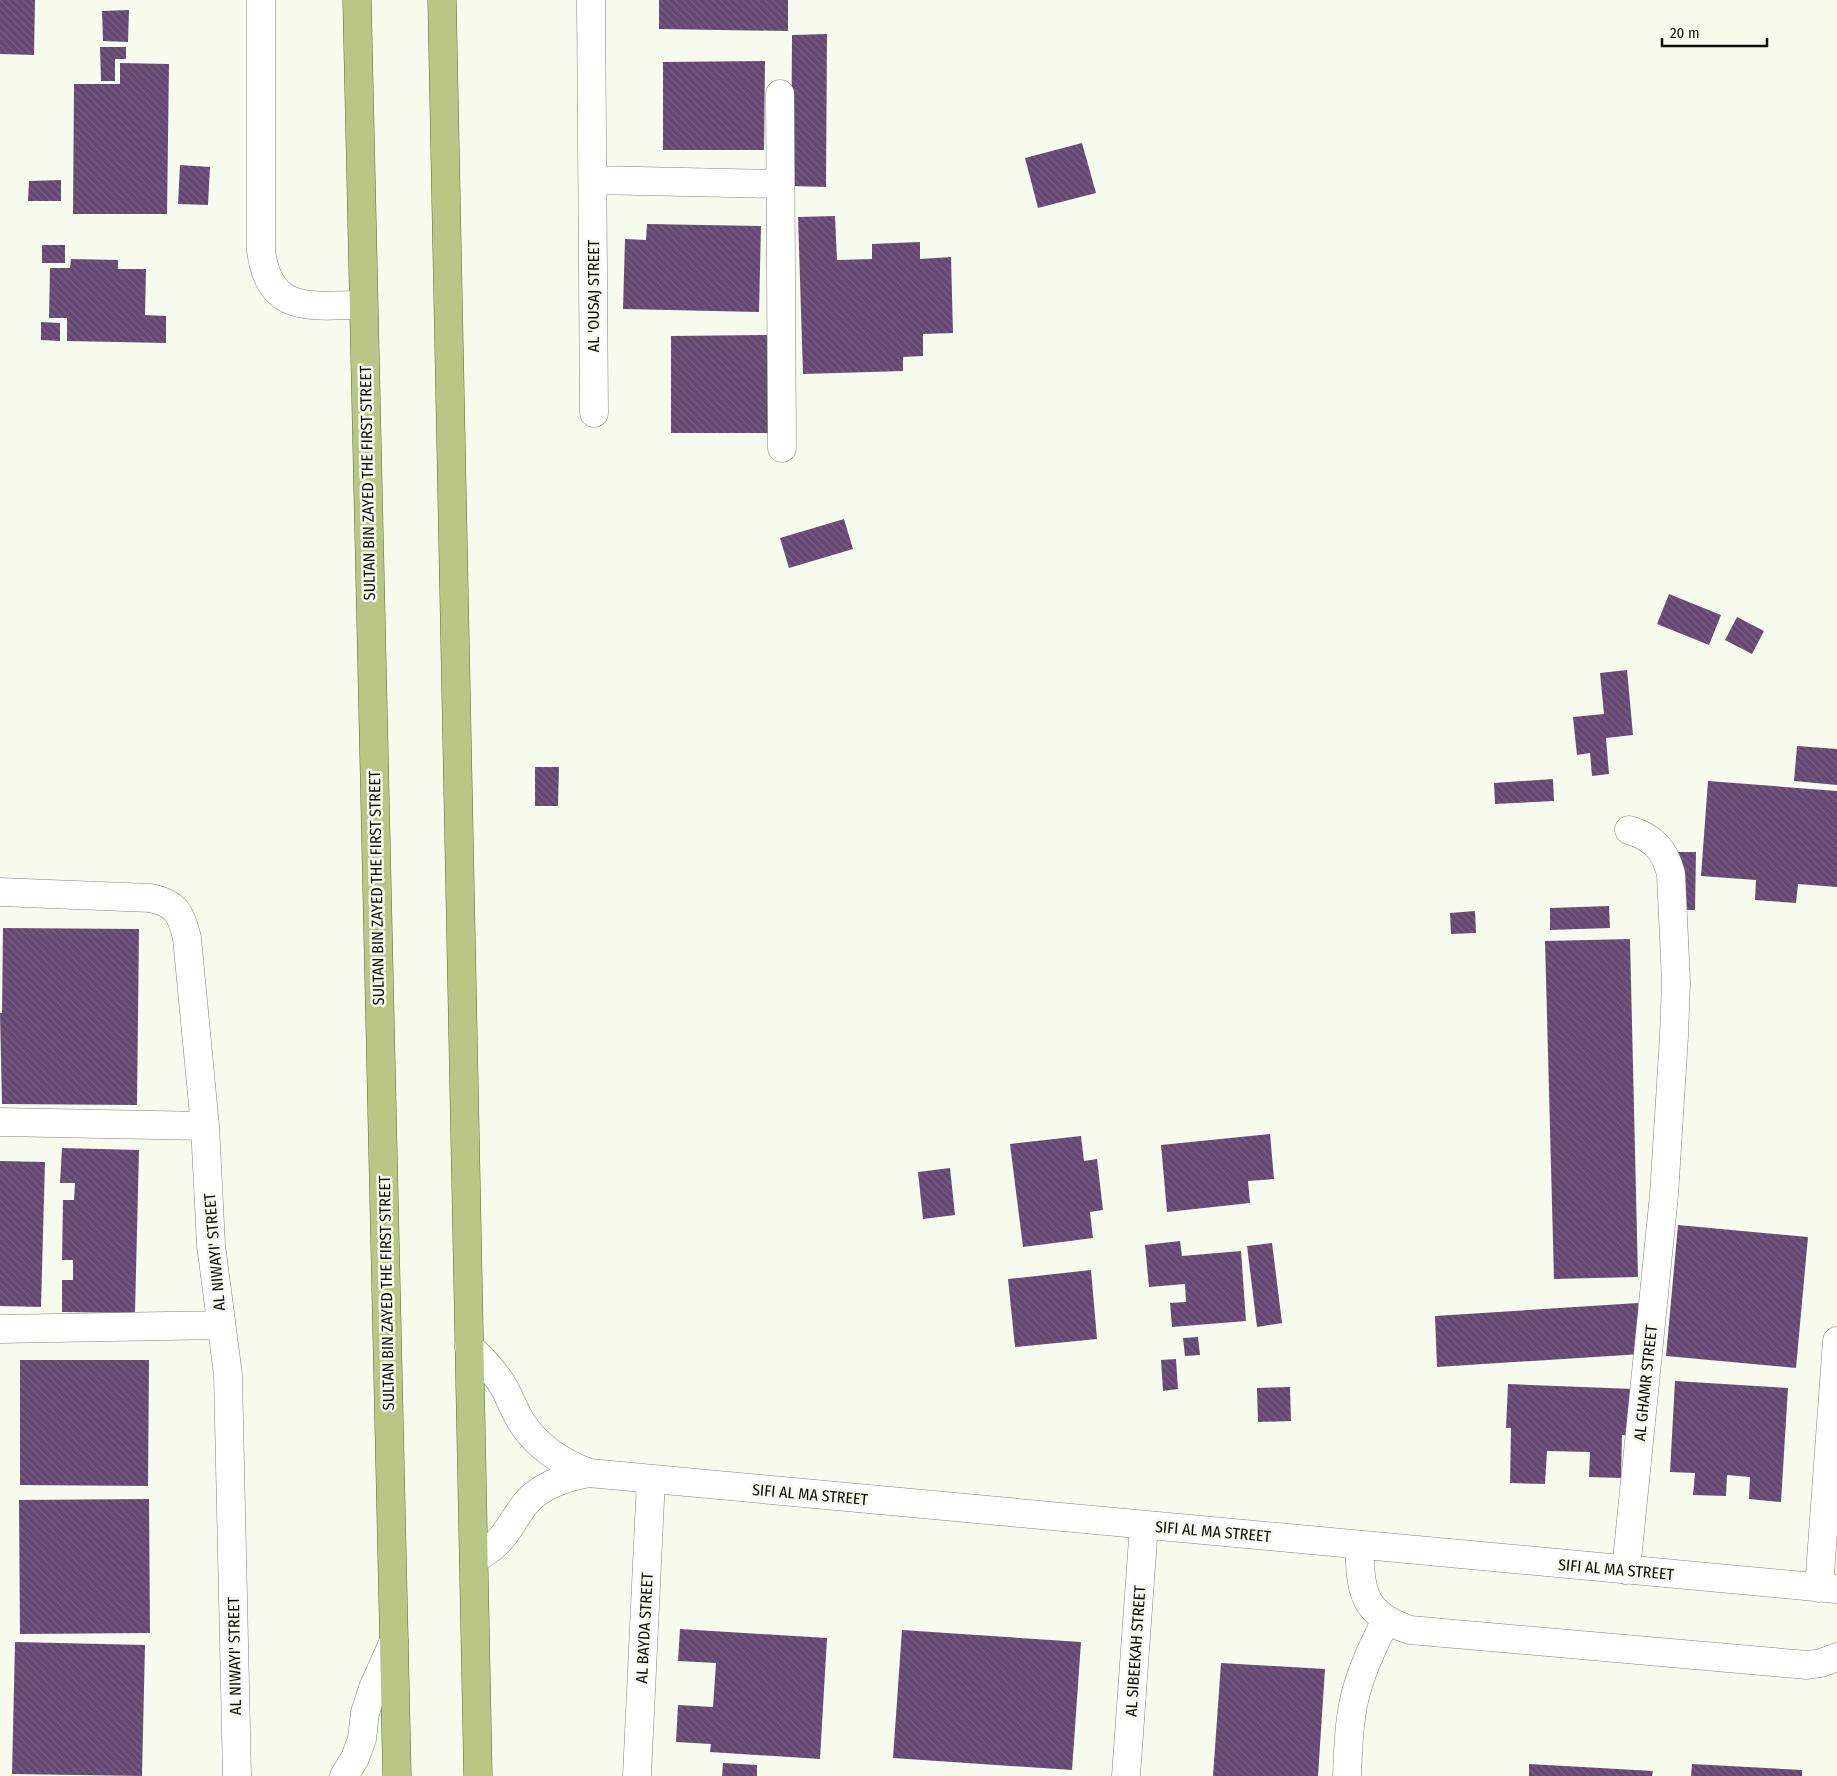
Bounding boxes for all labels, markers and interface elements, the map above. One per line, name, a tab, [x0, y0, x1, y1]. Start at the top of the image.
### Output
scale bar	[1662, 15, 1767, 47]
text: 20 m	[1670, 24, 1700, 42]
street label: AL 'OUSAJ STREET	[584, 239, 603, 352]
street label: SULTAN BIN ZAYED THE FIRST STREET	[356, 365, 379, 601]
street label: SULTAN BIN ZAYED THE FIRST STREET	[365, 770, 388, 1006]
street label: SULTAN BIN ZAYED THE FIRST STREET	[375, 1175, 398, 1411]
street label: AL NIWAYI' STREET	[200, 1192, 229, 1312]
street label: AL GHAMR STREET	[1630, 1324, 1661, 1442]
street label: SIFI AL MA STREET	[751, 1480, 869, 1509]
street label: SIFI AL MA STREET	[1154, 1517, 1272, 1546]
street label: SIFI AL MA STREET	[1557, 1555, 1675, 1584]
street label: AL BAYDA STREET	[632, 1572, 657, 1684]
street label: AL SIBEEKAH STREET	[1121, 1584, 1150, 1717]
street label: AL NIWAYI' STREET	[224, 1596, 245, 1715]

